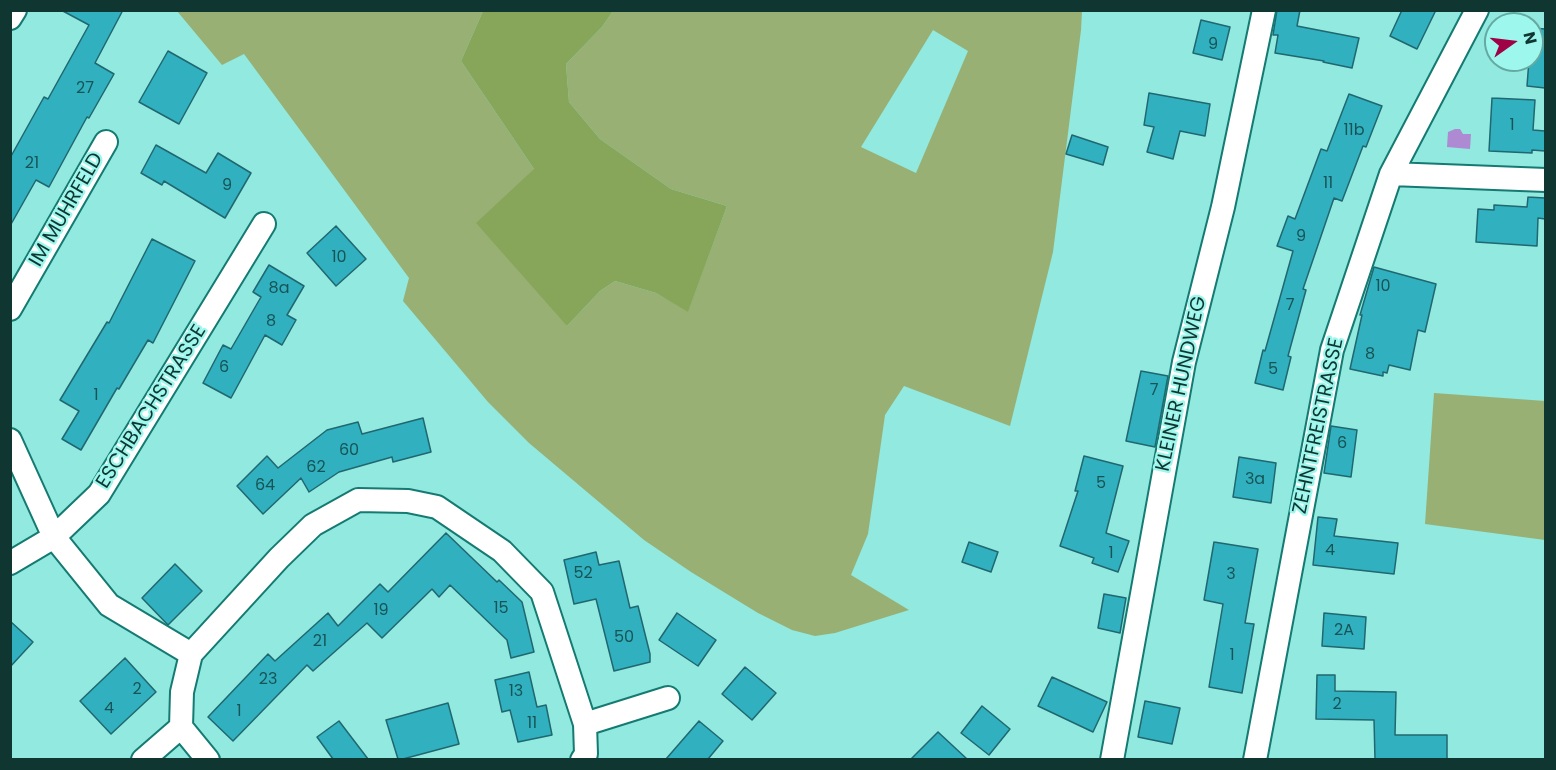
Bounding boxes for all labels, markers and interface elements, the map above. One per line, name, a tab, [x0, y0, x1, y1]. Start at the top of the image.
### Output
north arrow	[1484, 12, 1544, 72]
text: N	[1517, 29, 1543, 47]
house number: 9	[1208, 35, 1218, 55]
house number: 27	[76, 79, 94, 99]
house number: 1	[1509, 116, 1515, 136]
house number: 11b	[1343, 121, 1365, 141]
street label: IM MUHRFELD	[25, 149, 109, 271]
house number: 21	[25, 154, 39, 174]
house number: 11	[1323, 174, 1333, 194]
house number: 9	[222, 176, 232, 196]
house number: 9	[1296, 227, 1306, 247]
house number: 10	[331, 248, 347, 268]
house number: 10	[1375, 277, 1391, 297]
house number: 8a	[269, 279, 289, 299]
street label: KLEINER HUNDWEG	[1152, 294, 1212, 474]
house number: 7	[1286, 296, 1294, 316]
house number: 8	[266, 312, 276, 332]
street label: ESCHBACHSTRASSE	[92, 321, 212, 493]
street label: ZEHNTFREISTRASSE	[1289, 336, 1349, 516]
house number: 8	[1365, 345, 1375, 365]
house number: 6	[219, 358, 229, 378]
house number: 5	[1268, 360, 1278, 380]
house number: 7	[1150, 381, 1158, 401]
house number: 1	[93, 386, 99, 406]
house number: 6	[1337, 434, 1347, 454]
house number: 60	[339, 441, 359, 461]
house number: 62	[306, 458, 326, 478]
house number: 3a	[1245, 470, 1265, 490]
house number: 5	[1096, 474, 1106, 494]
house number: 64	[255, 476, 275, 496]
house number: 4	[1325, 541, 1335, 561]
house number: 1	[1108, 544, 1114, 564]
house number: 52	[573, 564, 593, 584]
house number: 3	[1226, 565, 1236, 585]
house number: 15	[493, 599, 509, 619]
house number: 19	[373, 601, 389, 621]
house number: 2A	[1334, 621, 1354, 641]
house number: 50	[614, 628, 634, 648]
house number: 21	[313, 632, 327, 652]
house number: 1	[1229, 646, 1235, 666]
house number: 23	[259, 670, 277, 690]
house number: 2	[132, 680, 142, 700]
house number: 13	[509, 682, 523, 702]
house number: 2	[1332, 695, 1342, 715]
house number: 4	[104, 699, 114, 719]
house number: 1	[236, 702, 242, 722]
house number: 11	[527, 714, 537, 734]

